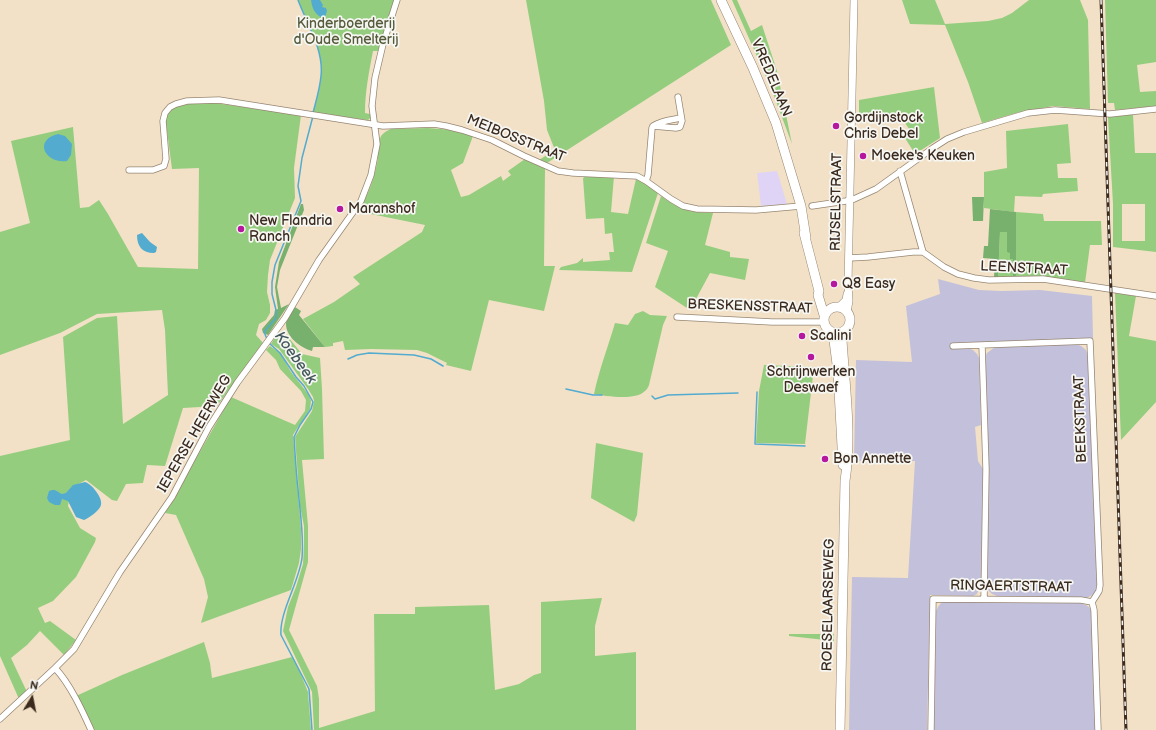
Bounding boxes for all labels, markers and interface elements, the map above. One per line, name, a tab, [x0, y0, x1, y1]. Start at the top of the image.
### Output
park label: Kinderboerderij d'Oude Smelterij	[293, 16, 399, 48]
street label: VREDELAAN	[747, 37, 795, 119]
place label: Gordijnstock Chris Debel	[844, 110, 923, 142]
street label: MEIBOSSTRAAT	[464, 112, 568, 166]
marker: Gordijnstock Chris Debel	[831, 121, 841, 131]
place label: Moeke's Keuken	[871, 148, 975, 164]
marker: Moeke's Keuken	[858, 151, 868, 161]
street label: RIJSELSTRAAT	[828, 153, 846, 251]
place label: Maranshof	[348, 201, 415, 217]
marker: Maranshof	[335, 204, 345, 214]
place label: New Flandria Ranch	[249, 213, 332, 246]
marker: New Flandria Ranch	[236, 224, 246, 234]
street label: LEENSTRAAT	[980, 258, 1068, 280]
place label: Q8 Easy	[842, 276, 895, 292]
marker: Q8 Easy	[829, 279, 839, 289]
street label: BRESKENSSTRAAT	[687, 296, 813, 318]
water label: Koebeek	[270, 328, 320, 388]
place label: Scalini	[810, 328, 851, 344]
marker: Scalini	[797, 331, 807, 341]
marker: Schrijnwerken Deswaef	[806, 352, 816, 362]
place label: Schrijnwerken Deswaef	[767, 364, 855, 396]
street label: IEPERSE HEERWEG	[154, 372, 236, 496]
street label: BEEKSTRAAT	[1071, 375, 1091, 463]
place label: Bon Annette	[833, 451, 911, 467]
marker: Bon Annette	[820, 454, 830, 464]
street label: ROESELAARSEWEG	[819, 539, 839, 671]
street label: RINGAERTSTRAAT	[950, 578, 1072, 596]
north arrow	[12, 678, 52, 718]
text: N	[29, 679, 39, 693]

